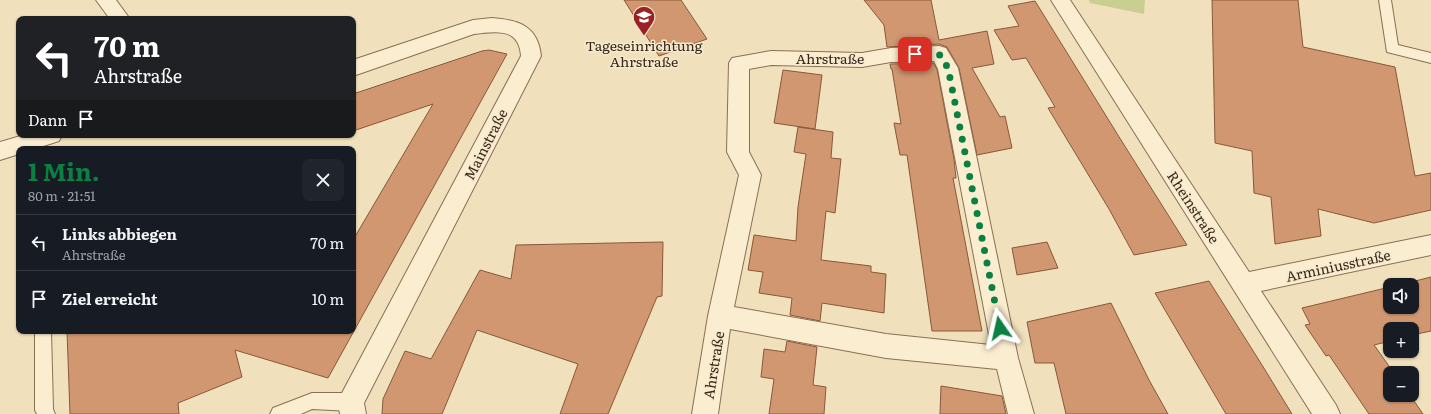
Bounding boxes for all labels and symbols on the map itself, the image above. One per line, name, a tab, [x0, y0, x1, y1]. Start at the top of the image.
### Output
school or university icon: Tageseinrichtung Ahrstraße	[631, 4, 657, 37]
place label: Tageseinrichtung Ahrstraße	[585, 35, 703, 71]
pin	[898, 37, 932, 71]
street label: Ahrstraße	[796, 48, 864, 68]
street label: Mainstraße	[458, 105, 512, 183]
street label: Rheinstraße	[1163, 167, 1225, 247]
street label: Arminiusstraße	[1284, 244, 1392, 286]
position arrow	[979, 307, 1021, 349]
street label: Ahrstraße	[698, 330, 728, 400]

